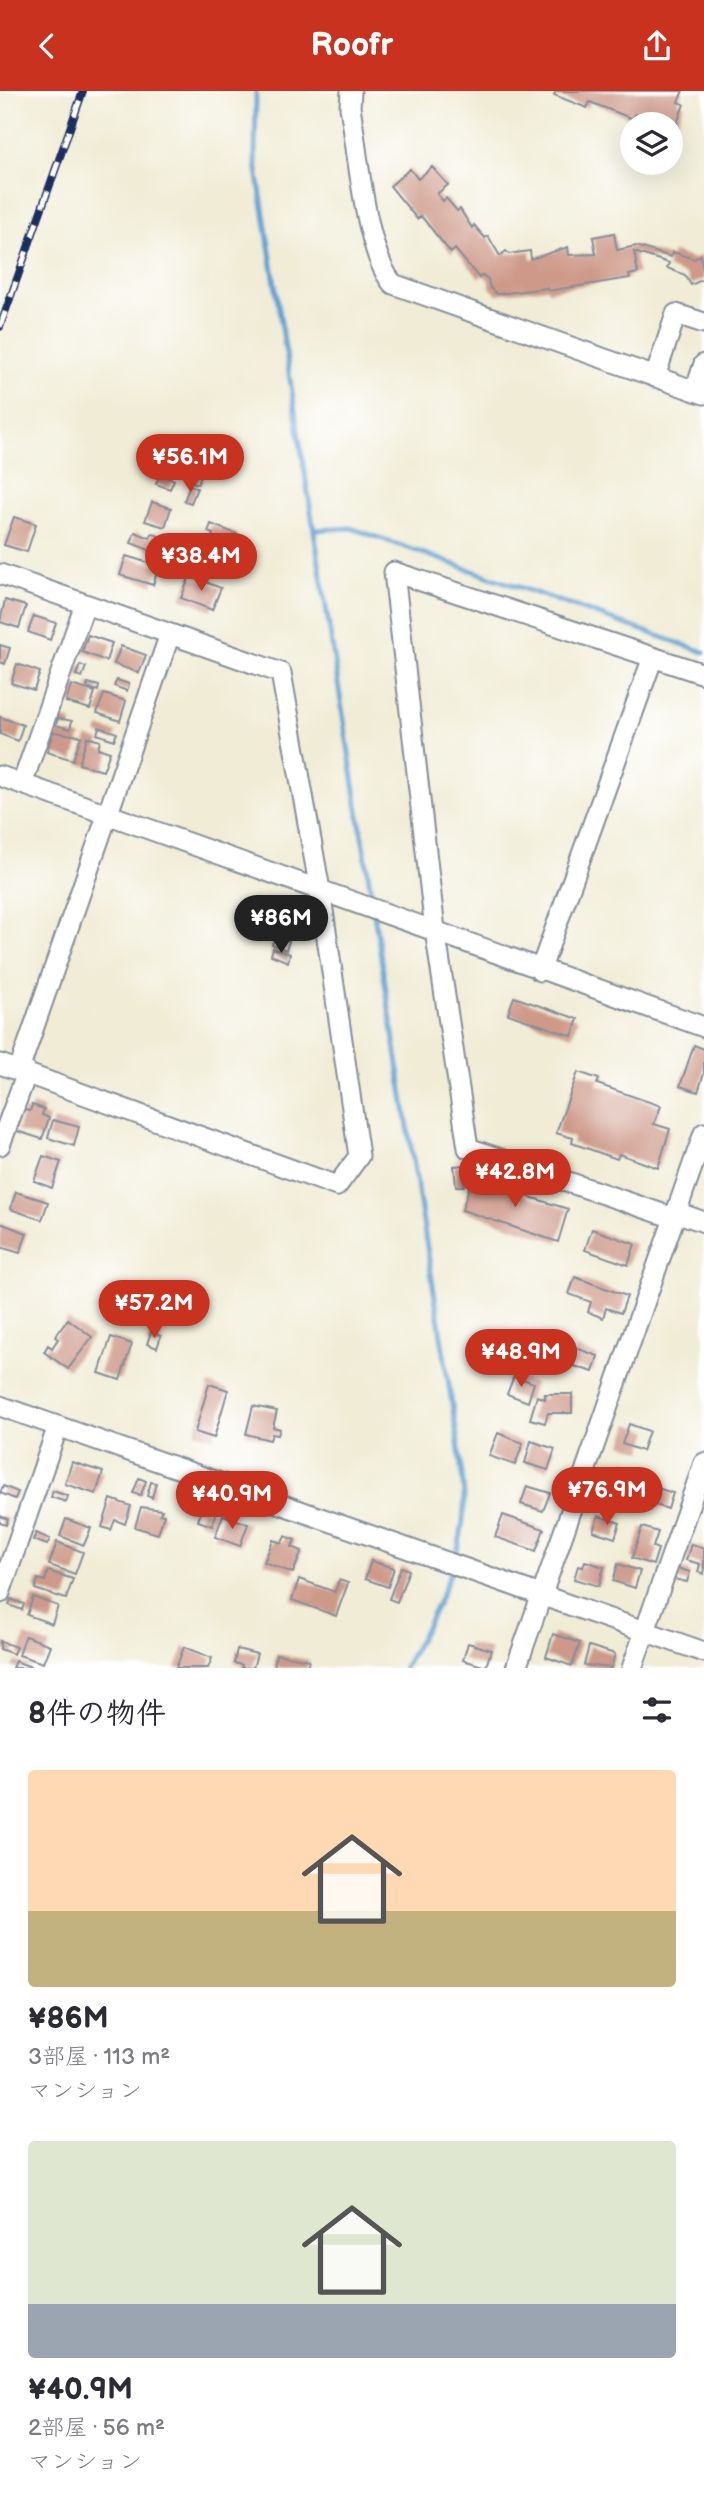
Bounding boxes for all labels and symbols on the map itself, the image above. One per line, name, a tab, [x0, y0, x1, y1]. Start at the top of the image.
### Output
pin: ¥56.1M	[133, 435, 247, 494]
pin: ¥38.4M	[144, 533, 258, 593]
pin: ¥86M	[240, 895, 322, 955]
pin: ¥42.8M	[458, 1149, 572, 1209]
pin: ¥57.2M	[97, 1281, 211, 1340]
pin: ¥48.9M	[464, 1329, 578, 1389]
pin: ¥76.9M	[550, 1467, 664, 1527]
pin: ¥40.9M	[175, 1471, 289, 1531]

